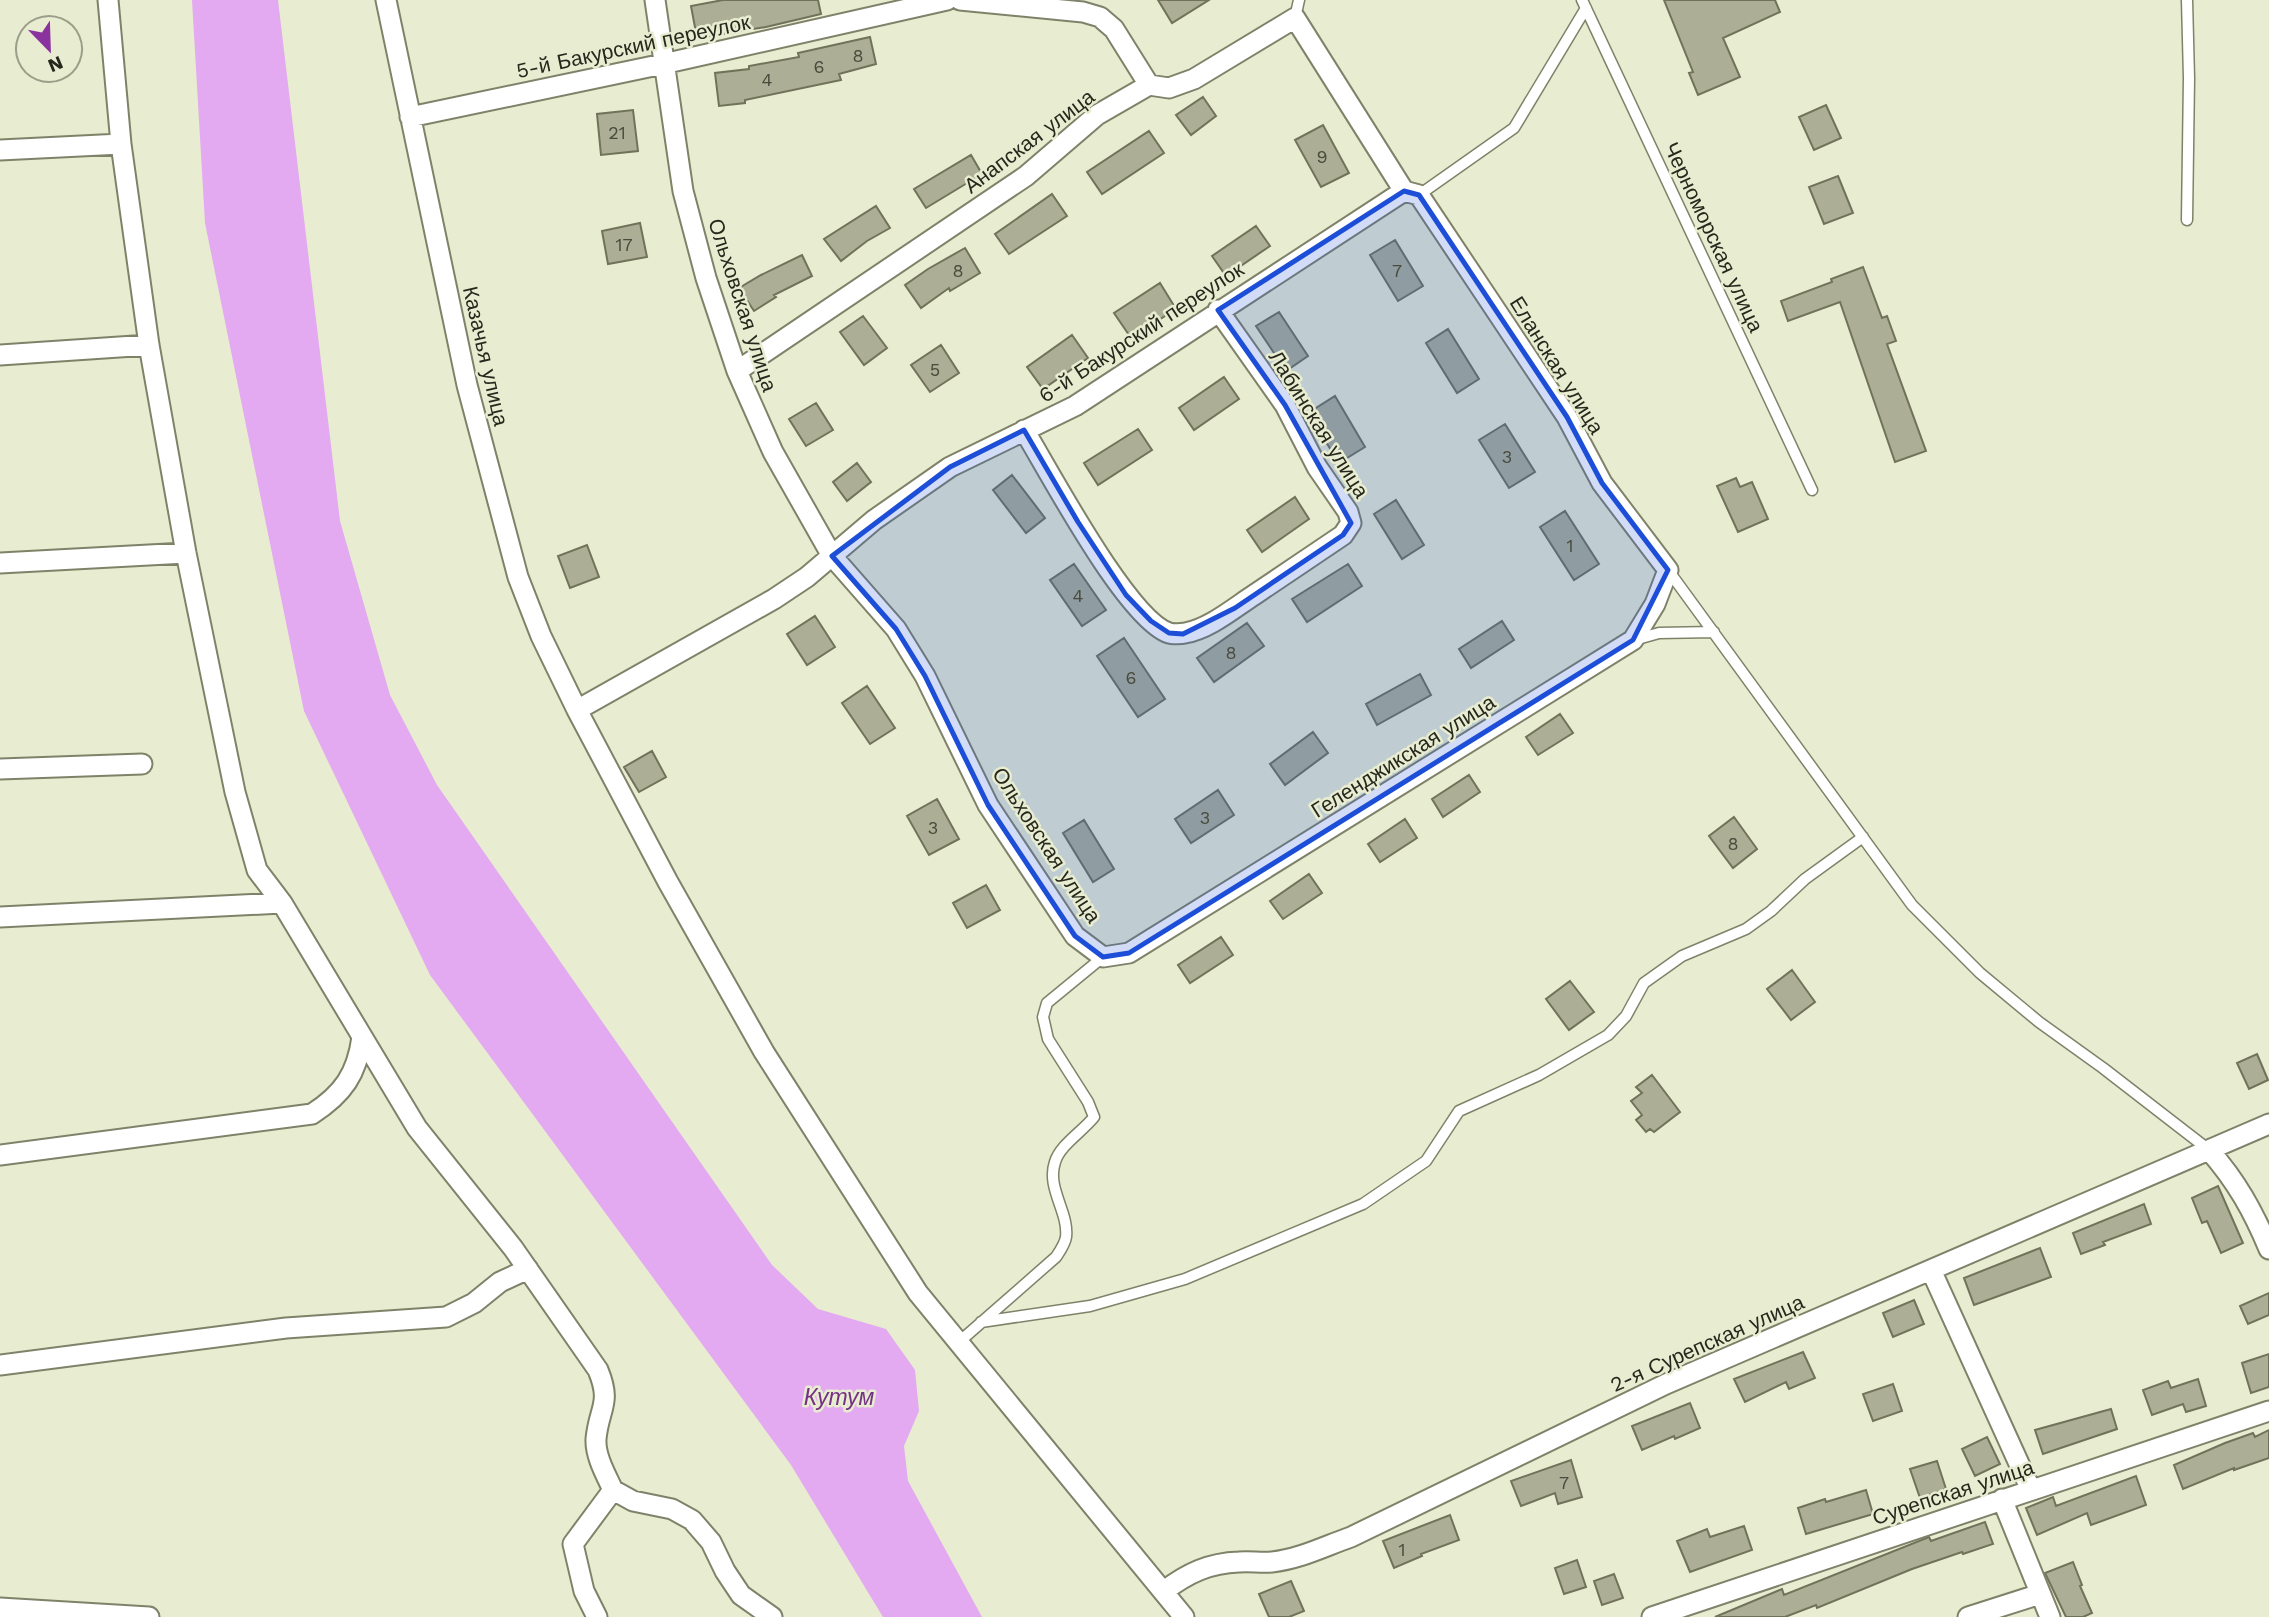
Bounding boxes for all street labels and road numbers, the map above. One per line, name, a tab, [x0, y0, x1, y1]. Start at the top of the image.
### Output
street label: 5-й Бакурский переулок	[514, 9, 753, 83]
street label: Анапская улица	[959, 84, 1099, 198]
street label: Черноморская улица	[1659, 138, 1769, 336]
street label: Ольховская улица	[703, 215, 783, 395]
street label: 6-й Бакурский переулок	[1034, 256, 1249, 408]
street label: Казачья улица	[458, 284, 514, 429]
street label: Еланская улица	[1505, 292, 1610, 439]
street label: Лабинская улица	[1264, 346, 1375, 503]
street label: Геленджикская улица	[1306, 689, 1500, 823]
street label: Ольховская улица	[987, 763, 1107, 928]
street label: 2-я Сурепская улица	[1606, 1289, 1808, 1397]
street label: Сурепская улица	[1869, 1454, 2037, 1530]

